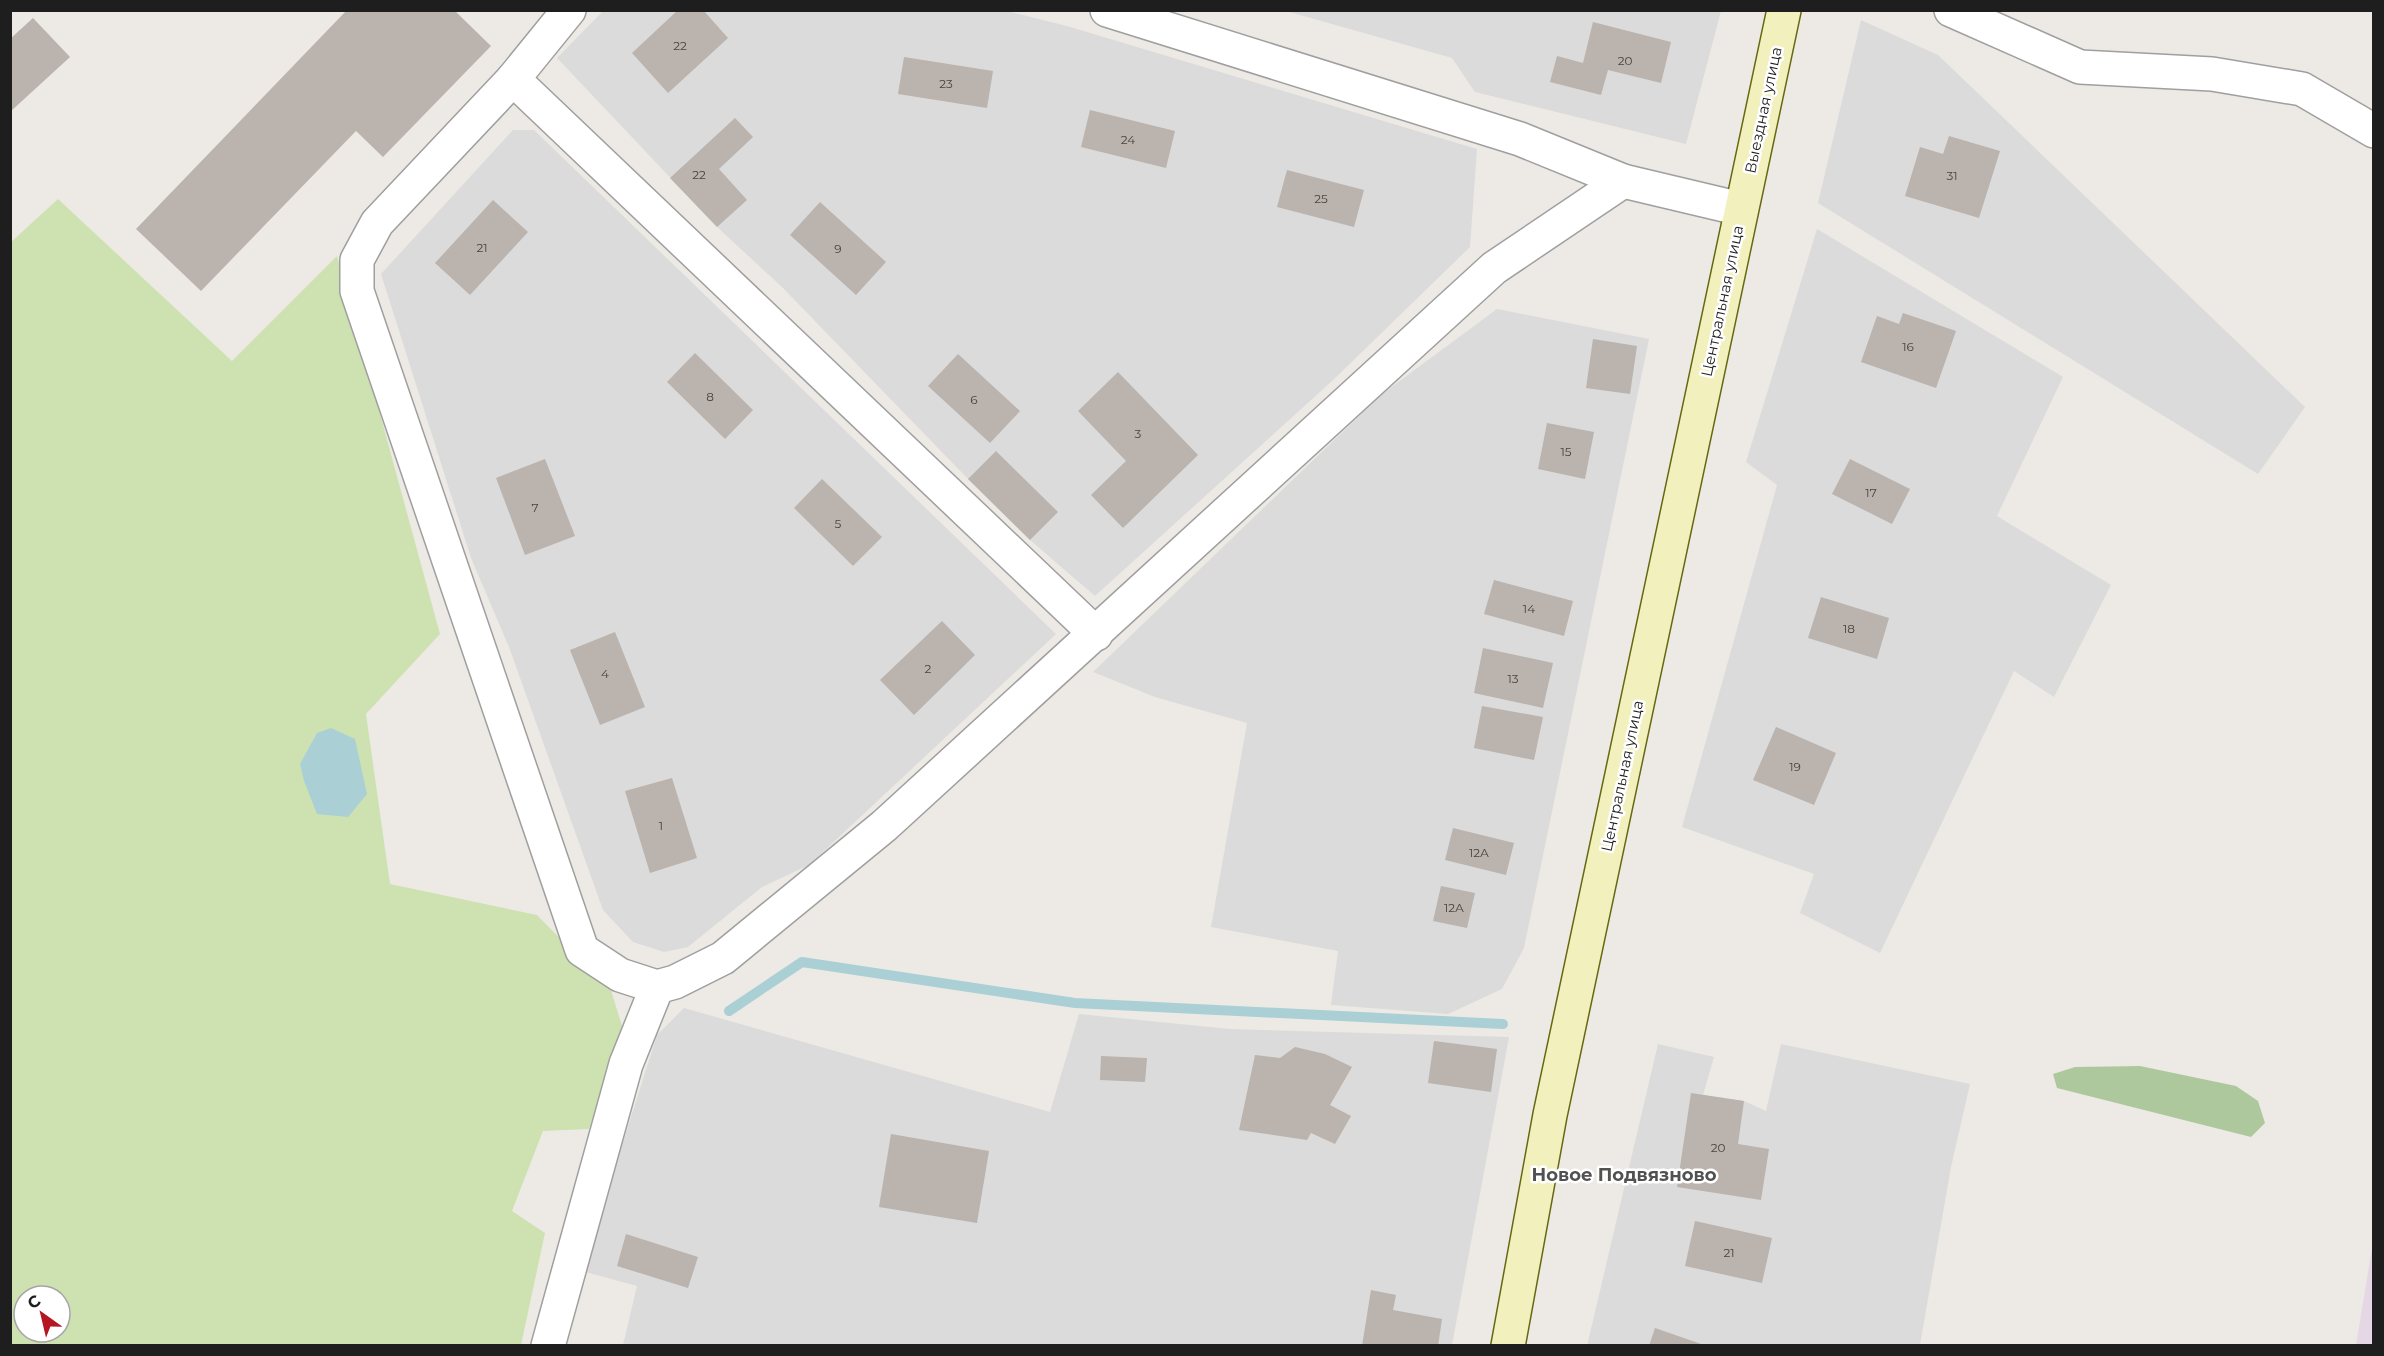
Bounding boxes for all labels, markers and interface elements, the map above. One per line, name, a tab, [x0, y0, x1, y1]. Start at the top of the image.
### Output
house number: 22	[673, 38, 687, 53]
street label: Выездная улица	[1740, 45, 1786, 175]
house number: 20	[1618, 53, 1632, 68]
house number: 23	[939, 76, 953, 91]
house number: 24	[1121, 132, 1135, 147]
house number: 22	[692, 167, 706, 182]
house number: 31	[1946, 168, 1958, 183]
house number: 25	[1314, 191, 1328, 206]
street label: Центральная улица	[1697, 224, 1747, 378]
house number: 21	[476, 240, 488, 255]
house number: 9	[834, 241, 842, 256]
house number: 16	[1902, 339, 1914, 354]
house number: 8	[706, 389, 714, 404]
house number: 6	[970, 392, 978, 407]
house number: 3	[1135, 426, 1142, 441]
house number: 15	[1560, 444, 1572, 459]
house number: 17	[1865, 485, 1877, 500]
house number: 7	[531, 500, 539, 515]
house number: 5	[835, 516, 842, 531]
house number: 14	[1523, 601, 1535, 616]
house number: 18	[1843, 621, 1855, 636]
house number: 2	[925, 661, 932, 676]
house number: 4	[601, 666, 609, 681]
house number: 13	[1507, 671, 1519, 686]
street label: Центральная улица	[1597, 699, 1647, 853]
house number: 19	[1789, 759, 1801, 774]
house number: 1	[659, 818, 663, 833]
house number: 12А	[1469, 845, 1489, 860]
house number: 12А	[1444, 900, 1464, 915]
house number: 20	[1711, 1140, 1725, 1155]
district label: Новое Подвязново	[1532, 1164, 1717, 1186]
house number: 21	[1723, 1245, 1735, 1260]
north arrow	[12, 1284, 72, 1344]
text: С	[24, 1291, 44, 1313]

